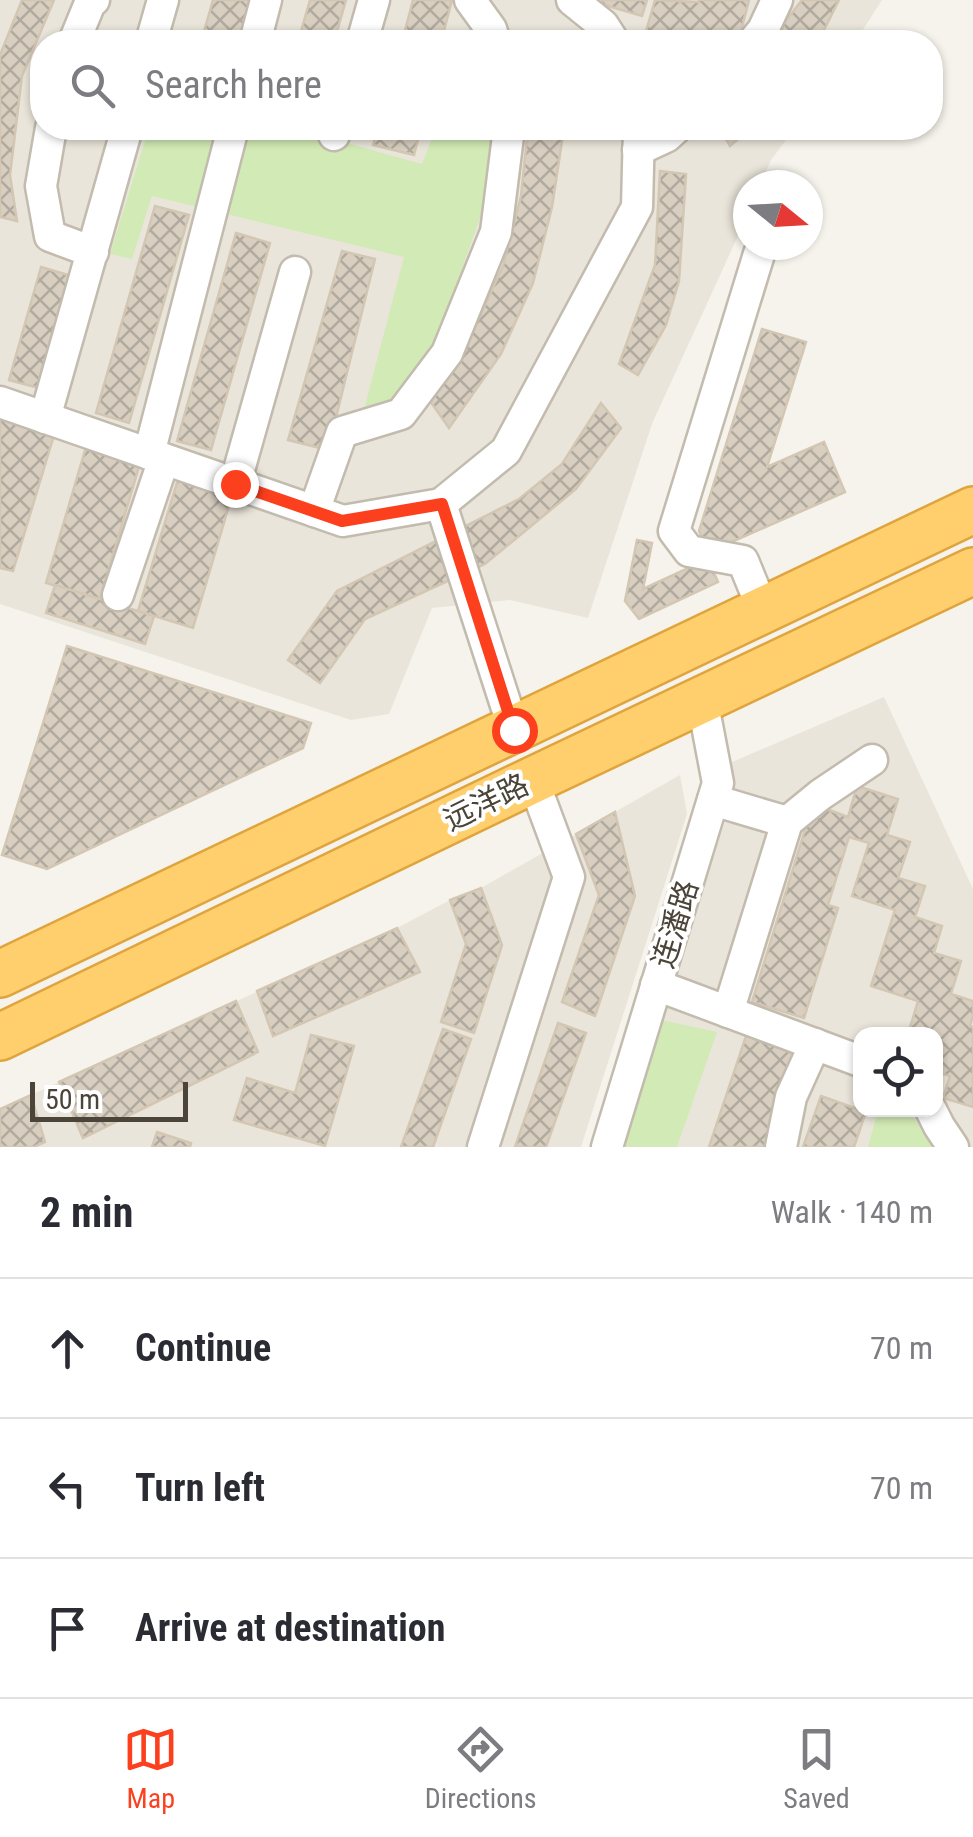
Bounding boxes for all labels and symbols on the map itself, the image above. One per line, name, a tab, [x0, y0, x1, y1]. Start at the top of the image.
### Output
north arrow	[733, 170, 823, 260]
route end	[213, 462, 259, 508]
route start	[492, 708, 538, 754]
street label: 远洋路	[438, 767, 534, 837]
street label: 连潘路	[645, 876, 705, 972]
scale bar	[30, 1077, 188, 1122]

